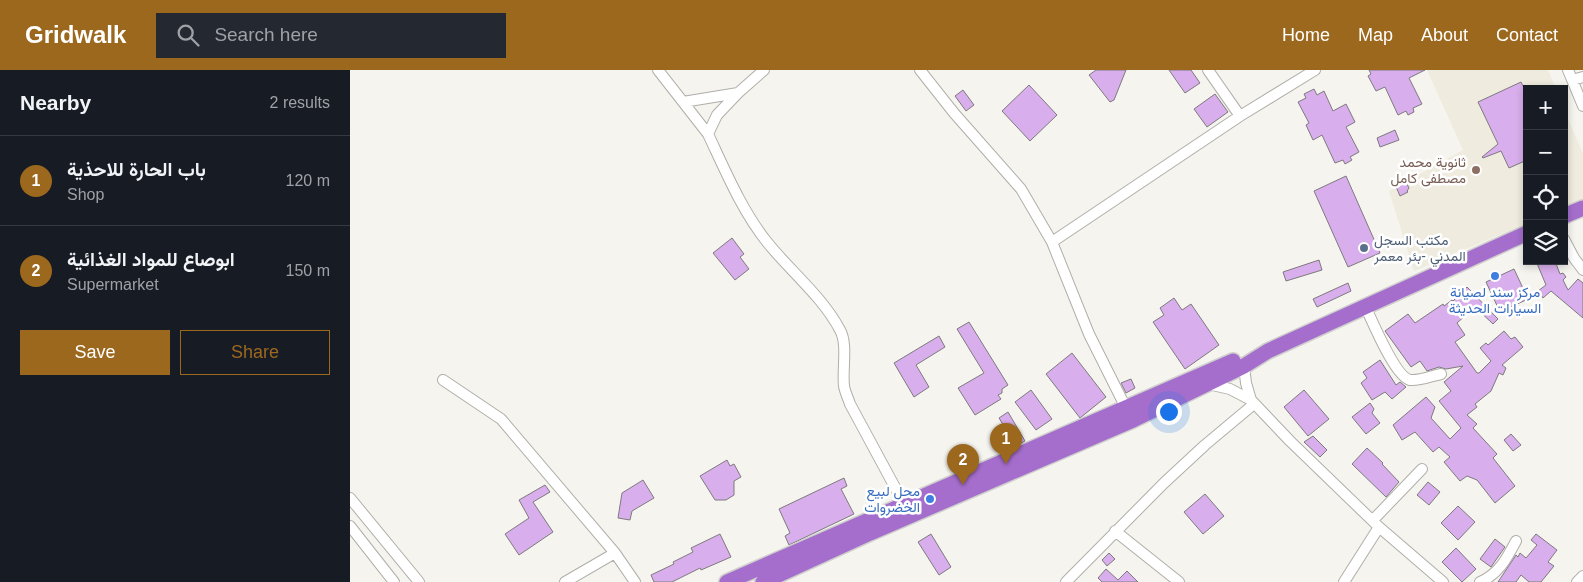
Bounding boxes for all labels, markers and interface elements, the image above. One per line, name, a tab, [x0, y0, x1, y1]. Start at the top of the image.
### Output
search box	[156, 13, 506, 58]
text: Gridwalk	[25, 21, 126, 48]
icon: search	[174, 21, 202, 49]
text: Search here	[214, 24, 318, 45]
text: Home	[1282, 25, 1330, 45]
text: Map	[1358, 25, 1393, 45]
text: About	[1421, 25, 1468, 45]
text: Contact	[1496, 25, 1558, 45]
map controls	[1523, 85, 1568, 265]
button: +	[1523, 85, 1568, 130]
text: Nearby	[20, 91, 91, 114]
text: 2 results	[270, 94, 330, 111]
button: −	[1523, 130, 1568, 175]
place label: ثانوية محمد مصطفى كامل	[1390, 154, 1466, 187]
text: باب الحارة للاحذية	[67, 159, 206, 180]
marker: ثانوية محمد مصطفى كامل	[1470, 164, 1482, 176]
text: 1	[32, 172, 40, 189]
text: 120 m	[286, 172, 330, 189]
button: locate	[1523, 175, 1568, 220]
text: Shop	[67, 186, 104, 203]
button: layers	[1523, 220, 1568, 265]
place label: مكتب السجل المدني -بئر معمر	[1373, 232, 1466, 268]
marker: مكتب السجل المدني -بئر معمر	[1358, 242, 1370, 254]
text: ابوصاع للمواد الغذائية	[67, 249, 235, 270]
text: 2	[32, 262, 40, 279]
text: 150 m	[286, 262, 330, 279]
marker: مركز سند لصيانة السيارات الحديثة	[1489, 270, 1501, 282]
text: Supermarket	[67, 276, 159, 293]
place label: مركز سند لصيانة السيارات الحديثة	[1449, 284, 1541, 317]
button: Save	[20, 330, 170, 375]
button: Share	[180, 330, 330, 375]
your location	[1156, 399, 1182, 425]
pin: 1	[990, 423, 1022, 464]
pin: 2	[947, 444, 979, 485]
place label: محل لبيع الخضروات	[864, 483, 920, 516]
marker: محل لبيع الخضروات	[924, 493, 936, 505]

